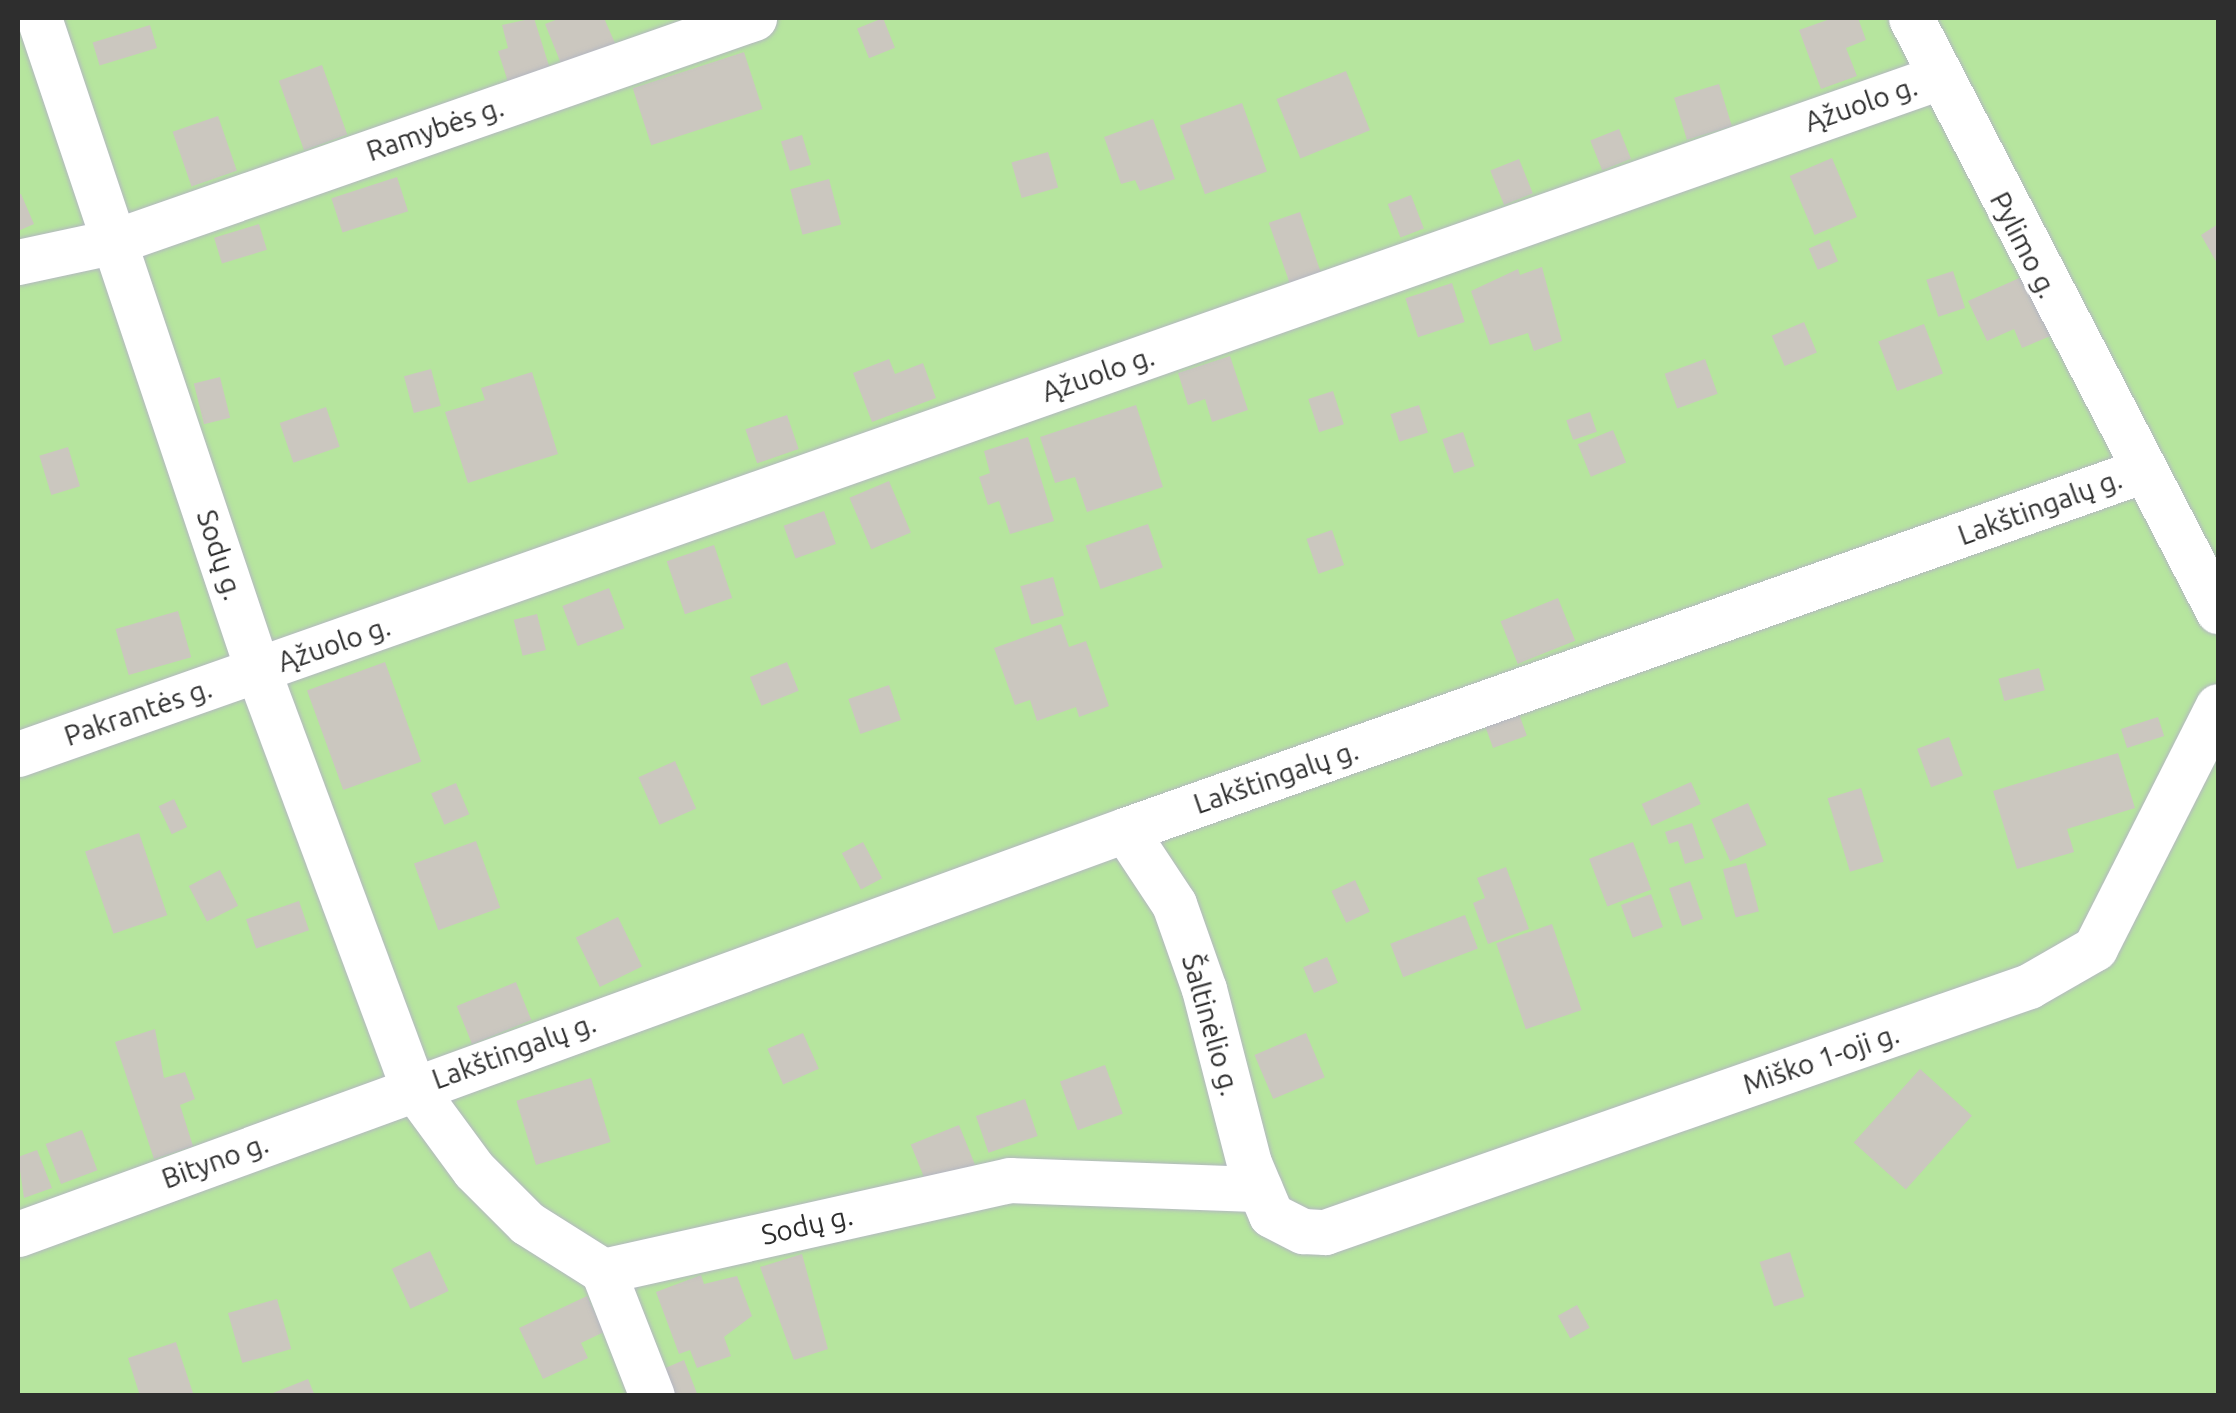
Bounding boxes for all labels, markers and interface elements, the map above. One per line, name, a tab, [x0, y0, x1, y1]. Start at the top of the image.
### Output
street label: Ąžuolo g.	[1800, 69, 1922, 139]
street label: Ramybės g.	[362, 90, 508, 168]
street label: Pylimo g.	[1983, 186, 2065, 304]
street label: Ąžuolo g.	[1037, 339, 1159, 409]
street label: Lakštingalų g.	[1953, 462, 2127, 552]
street label: Sodų g.	[190, 506, 250, 604]
street label: Ąžuolo g.	[273, 609, 395, 679]
street label: Pakrantės g.	[60, 671, 216, 753]
street label: Lakštingalų g.	[1189, 733, 1363, 821]
street label: Šaltinėlio g.	[1175, 950, 1247, 1100]
street label: Lakštingalų g.	[427, 1006, 601, 1096]
street label: Miško 1-oji g.	[1738, 1017, 1904, 1101]
street label: Bityno g.	[157, 1126, 273, 1196]
street label: Sodų g.	[758, 1198, 856, 1252]

